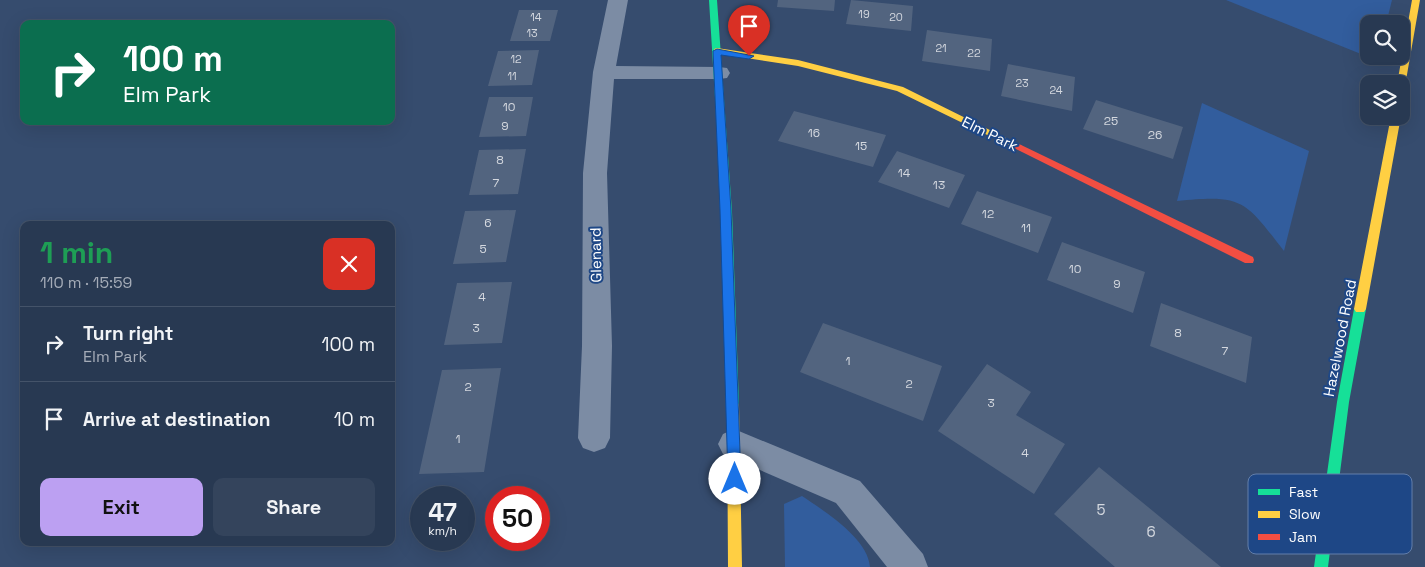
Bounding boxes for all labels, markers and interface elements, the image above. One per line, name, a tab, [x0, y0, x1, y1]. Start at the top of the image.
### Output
pin	[728, 5, 770, 56]
house number: 19	[858, 7, 870, 21]
house number: 14	[530, 10, 542, 24]
house number: 20	[889, 10, 903, 24]
icon: arrive	[735, 12, 763, 40]
map controls	[1360, 15, 1410, 125]
button: search	[1360, 15, 1410, 65]
house number: 13	[526, 26, 538, 40]
text: 100 m	[123, 37, 223, 81]
icon: right	[40, 40, 105, 105]
house number: 21	[935, 41, 947, 55]
house number: 22	[967, 46, 981, 60]
house number: 12	[510, 52, 522, 66]
house number: 11	[507, 69, 517, 83]
button: layers	[1360, 75, 1410, 125]
house number: 23	[1015, 76, 1029, 90]
text: Elm Park	[123, 80, 211, 108]
house number: 24	[1049, 83, 1063, 97]
house number: 10	[503, 99, 515, 115]
street label: Elm Park	[959, 112, 1021, 155]
house number: 25	[1104, 113, 1118, 129]
house number: 9	[501, 118, 509, 134]
house number: 16	[808, 125, 820, 141]
house number: 26	[1148, 127, 1162, 143]
house number: 15	[855, 138, 867, 154]
house number: 8	[496, 152, 504, 168]
house number: 14	[898, 165, 911, 181]
house number: 7	[493, 175, 500, 191]
house number: 13	[933, 177, 945, 193]
house number: 12	[982, 206, 994, 222]
house number: 6	[484, 215, 492, 231]
house number: 11	[1021, 220, 1031, 236]
street label: Glenard	[586, 227, 605, 283]
text: 1 min	[40, 233, 113, 272]
button: close	[323, 238, 375, 290]
house number: 5	[479, 241, 487, 257]
house number: 10	[1069, 261, 1081, 277]
text: 110 m · 15:59	[40, 272, 132, 293]
house number: 9	[1113, 276, 1121, 292]
street label: Hazelwood Road	[1319, 278, 1360, 398]
house number: 4	[478, 289, 486, 305]
house number: 3	[472, 320, 480, 336]
text: Turn right	[83, 321, 173, 346]
house number: 8	[1174, 325, 1182, 341]
icon: right	[40, 330, 68, 358]
text: 100 m	[321, 332, 375, 357]
house number: 7	[1222, 343, 1229, 359]
text: Elm Park	[83, 346, 147, 367]
house number: 1	[845, 353, 851, 369]
house number: 2	[905, 376, 913, 392]
house number: 2	[464, 379, 472, 395]
house number: 3	[987, 395, 995, 411]
icon: arrive	[40, 405, 68, 433]
text: Arrive at destination	[83, 407, 271, 432]
text: 10 m	[334, 407, 375, 432]
house number: 1	[455, 431, 461, 447]
house number: 4	[1021, 445, 1029, 461]
position arrow	[708, 452, 760, 504]
legend	[1248, 474, 1412, 554]
button: Exit	[40, 478, 203, 536]
button: Share	[213, 478, 375, 536]
text: Fast	[1289, 483, 1318, 501]
speed limit sign: 50	[485, 486, 550, 551]
text: 47	[428, 496, 457, 528]
house number: 5	[1097, 500, 1106, 519]
text: Slow	[1289, 505, 1321, 523]
house number: 6	[1146, 522, 1156, 541]
text: km/h	[428, 523, 457, 539]
text: Jam	[1289, 528, 1317, 546]

